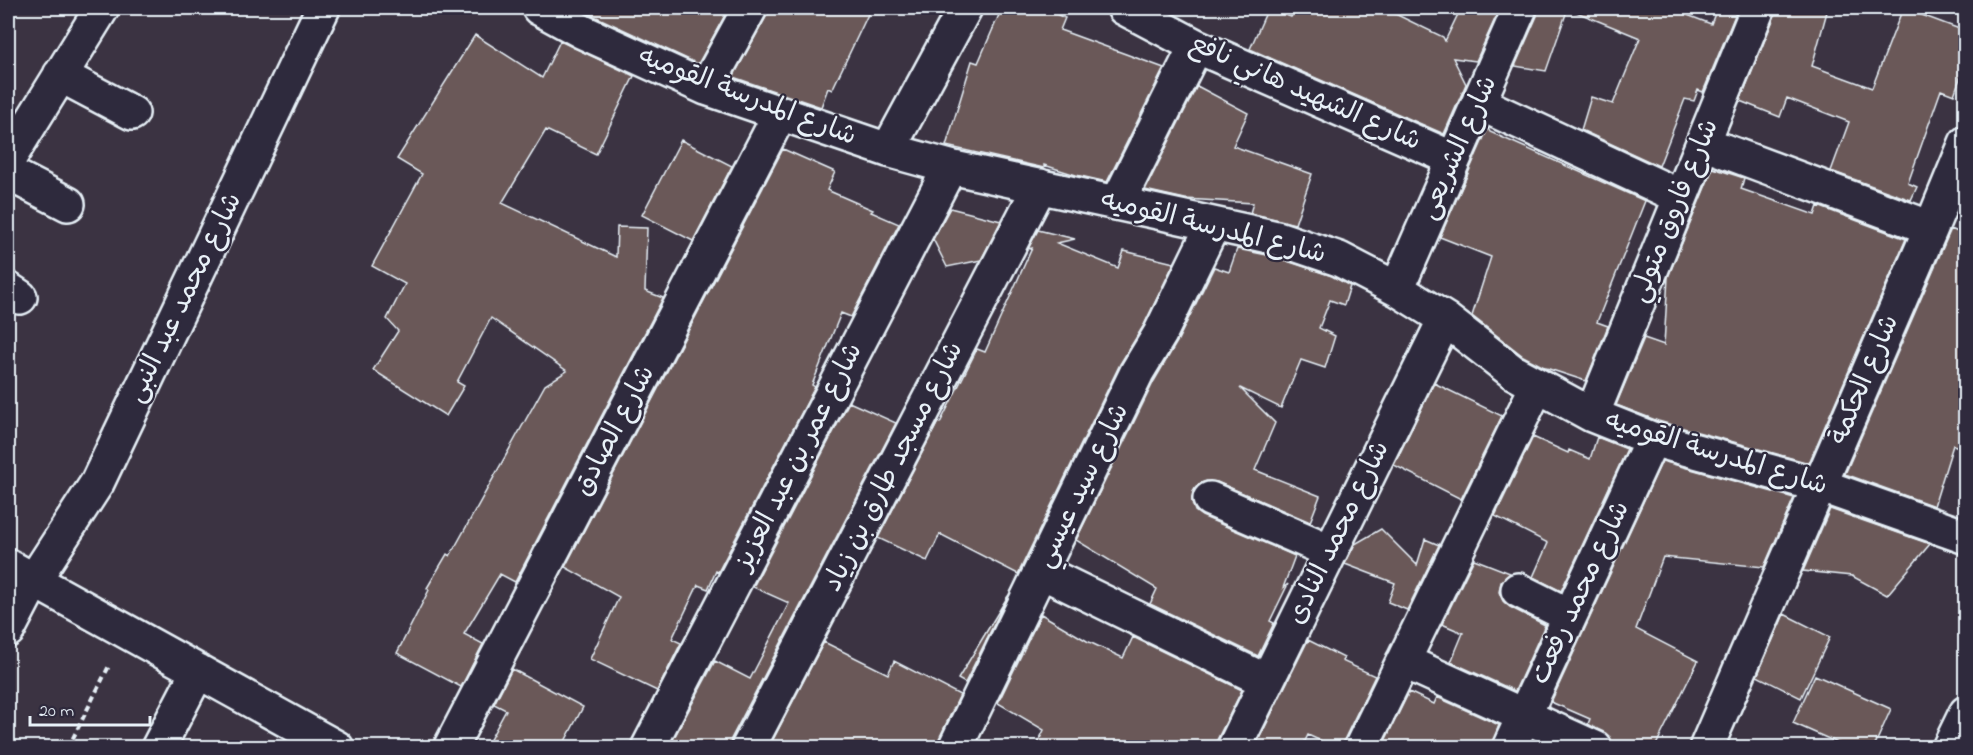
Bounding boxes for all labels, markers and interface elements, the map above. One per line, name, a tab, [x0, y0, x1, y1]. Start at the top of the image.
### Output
street label: شارع الشهيد هاني نافع	[1183, 24, 1427, 162]
street label: شارع المدرسة القوميه	[632, 37, 862, 157]
street label: شارع الشريعى	[1410, 70, 1508, 226]
street label: شارع فاروق متولي	[1620, 113, 1731, 309]
street label: شارع المدرسة القوميه	[1096, 181, 1330, 275]
street label: شارع محمد عبد النبى	[117, 186, 253, 410]
street label: شارع الحكمة	[1820, 309, 1910, 451]
street label: شارع مسجد طارق بن زياد	[814, 335, 974, 599]
street label: شارع عمر بن عبد العزيز	[724, 336, 873, 579]
street label: شارع الصادق	[564, 359, 666, 503]
street label: شارع سيد عيسي	[1026, 397, 1141, 575]
street label: شارع المدرسة القوميه	[1600, 402, 1832, 506]
street label: شارع محمد النادى	[1278, 435, 1400, 631]
street label: شارع محمد رفعت	[1521, 495, 1641, 691]
scale bar	[30, 689, 150, 727]
text: 20 m	[39, 699, 74, 725]

